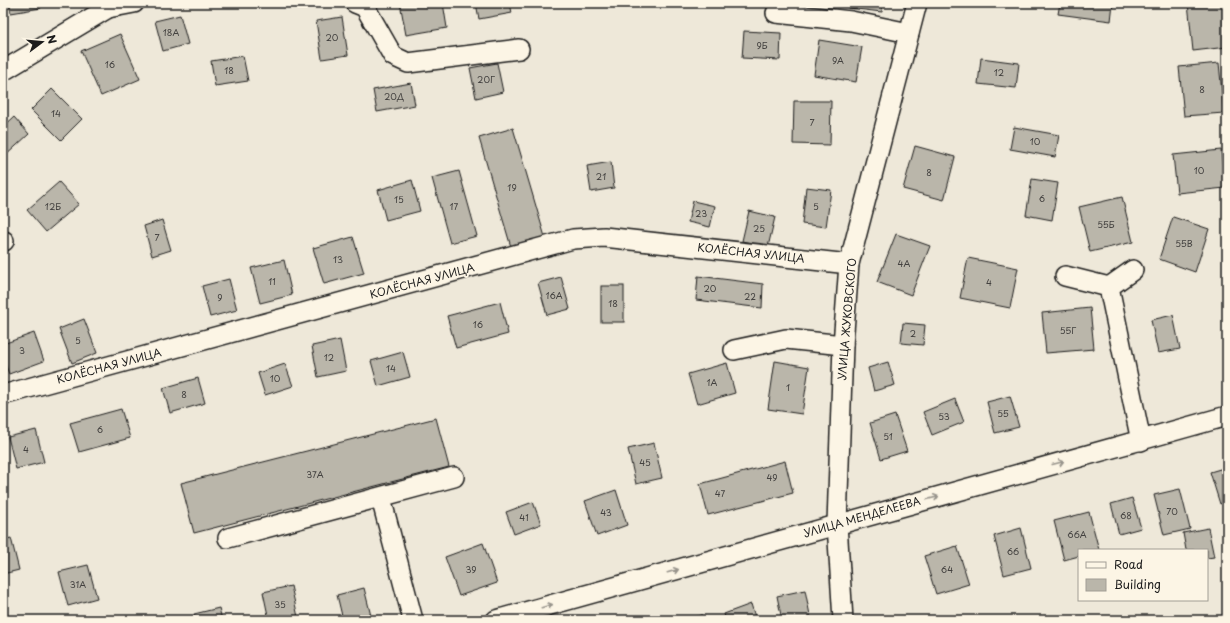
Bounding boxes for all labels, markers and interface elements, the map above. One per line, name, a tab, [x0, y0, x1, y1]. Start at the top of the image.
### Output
north arrow	[22, 22, 62, 62]
house number: 18А	[163, 25, 179, 39]
house number: 20	[326, 30, 339, 44]
text: N	[43, 33, 62, 46]
house number: 9Б	[756, 38, 768, 52]
house number: 9А	[832, 53, 844, 67]
house number: 16	[105, 57, 115, 71]
house number: 18	[224, 63, 234, 77]
house number: 12	[994, 65, 1004, 79]
house number: 20Г	[477, 72, 495, 86]
house number: 8	[1199, 82, 1205, 96]
house number: 20Д	[384, 89, 404, 103]
house number: 14	[51, 106, 61, 120]
house number: 7	[809, 115, 815, 129]
house number: 10	[1030, 134, 1041, 148]
house number: 10	[1194, 163, 1205, 177]
house number: 8	[926, 165, 932, 179]
house number: 21	[596, 169, 606, 183]
house number: 19	[507, 180, 517, 194]
house number: 6	[1039, 191, 1045, 205]
house number: 15	[394, 192, 404, 206]
house number: 12Б	[45, 199, 61, 213]
house number: 17	[450, 199, 459, 213]
house number: 5	[813, 199, 819, 213]
house number: 23	[695, 206, 707, 220]
house number: 55Б	[1097, 217, 1115, 231]
house number: 25	[753, 221, 765, 235]
house number: 7	[154, 230, 160, 244]
house number: 55В	[1175, 236, 1193, 250]
street label: КОЛЁСНАЯ УЛИЦА	[697, 238, 806, 267]
house number: 13	[333, 252, 343, 266]
house number: 4А	[898, 256, 911, 270]
street label: УЛИЦА ЖУКОВСКОГО	[833, 257, 860, 381]
street label: КОЛЁСНАЯ УЛИЦА	[368, 258, 477, 303]
house number: 11	[268, 274, 276, 288]
house number: 4	[986, 275, 992, 289]
house number: 20	[704, 281, 717, 295]
house number: 16А	[545, 288, 563, 302]
house number: 22	[744, 289, 756, 303]
house number: 9	[217, 290, 223, 304]
house number: 18	[608, 296, 618, 310]
house number: 16	[473, 317, 483, 331]
house number: 55Г	[1060, 323, 1076, 337]
house number: 2	[910, 326, 916, 340]
house number: 5	[75, 333, 81, 347]
house number: 3	[19, 343, 25, 357]
street label: КОЛЁСНАЯ УЛИЦА	[55, 343, 164, 388]
house number: 12	[324, 350, 334, 364]
house number: 14	[386, 361, 396, 375]
house number: 10	[270, 371, 281, 385]
house number: 1А	[707, 375, 718, 389]
house number: 1	[786, 380, 790, 394]
house number: 8	[181, 387, 187, 401]
house number: 55	[997, 406, 1009, 420]
house number: 53	[938, 409, 950, 423]
house number: 6	[97, 422, 103, 436]
house number: 51	[883, 429, 893, 443]
house number: 4	[23, 442, 29, 456]
house number: 45	[639, 455, 651, 469]
one-way arrow	[1051, 459, 1064, 466]
house number: 37А	[306, 467, 324, 481]
house number: 49	[766, 470, 778, 484]
house number: 47	[715, 486, 725, 500]
street label: УЛИЦА МЕНДЕЛЕЕВА	[801, 492, 922, 541]
one-way arrow	[926, 494, 939, 501]
house number: 70	[1166, 504, 1178, 518]
house number: 43	[600, 505, 612, 519]
house number: 68	[1120, 508, 1132, 522]
house number: 41	[519, 510, 529, 524]
house number: 66А	[1067, 527, 1087, 541]
house number: 66	[1007, 544, 1019, 558]
legend	[1078, 549, 1208, 601]
text: Road	[1114, 555, 1143, 573]
house number: 39	[465, 562, 477, 576]
house number: 64	[941, 562, 953, 576]
one-way arrow	[666, 566, 679, 574]
text: Building	[1114, 575, 1161, 593]
house number: 31А	[70, 577, 86, 591]
house number: 35	[274, 597, 286, 611]
one-way arrow	[541, 602, 554, 609]

